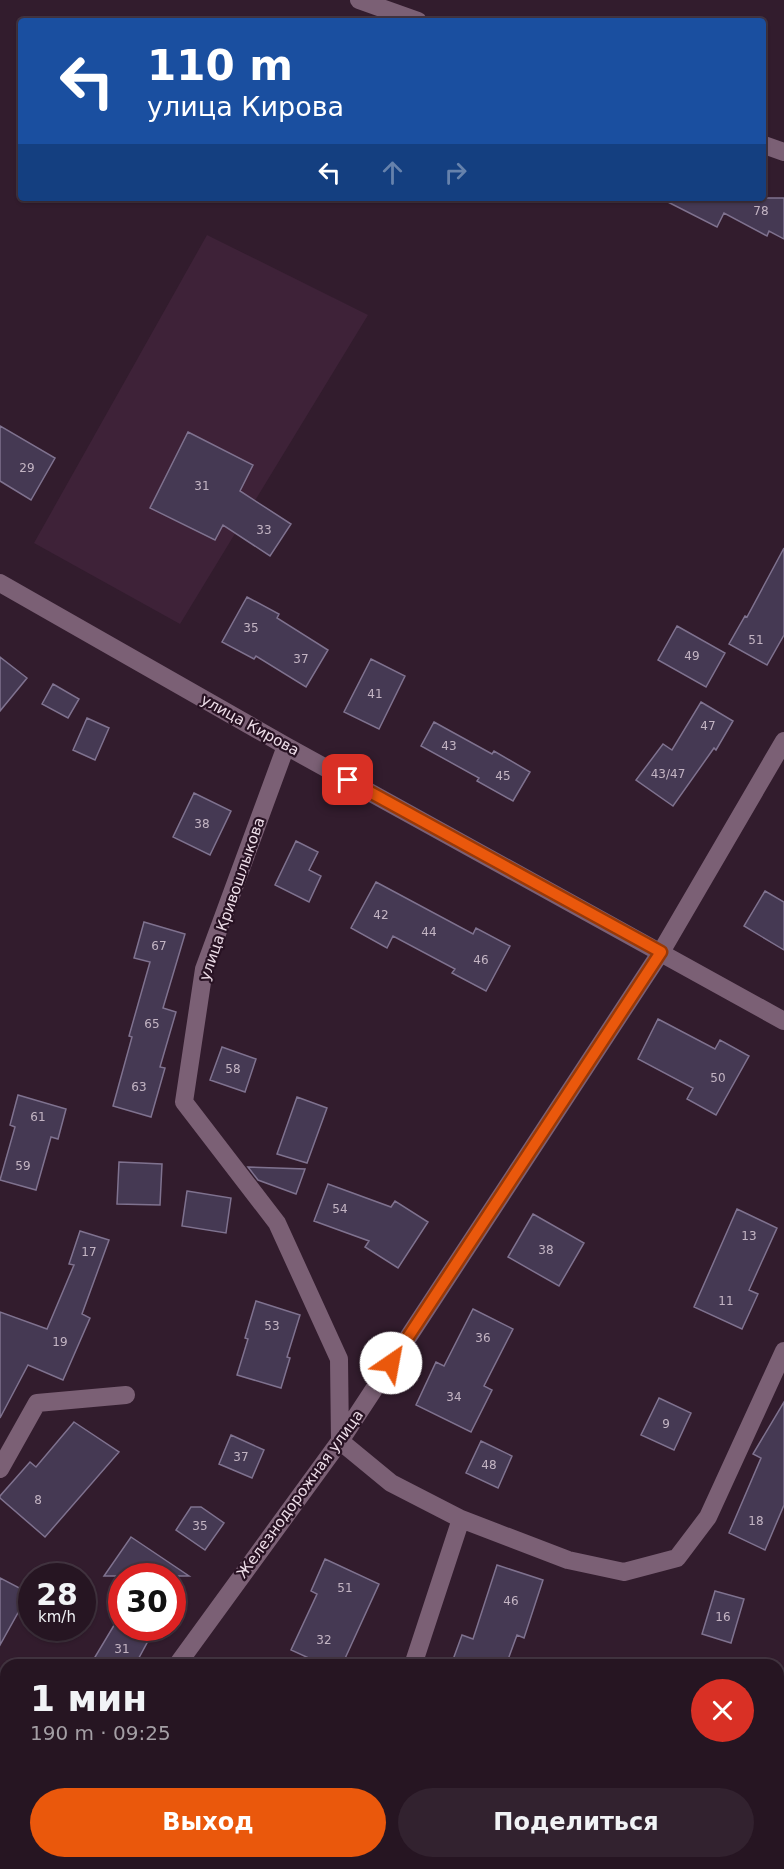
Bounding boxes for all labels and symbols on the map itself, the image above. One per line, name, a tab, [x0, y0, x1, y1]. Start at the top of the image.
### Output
house number: 78	[753, 204, 769, 218]
house number: 29	[19, 461, 35, 475]
house number: 31	[194, 479, 210, 493]
house number: 33	[256, 523, 272, 537]
house number: 35	[243, 621, 259, 635]
house number: 51	[748, 633, 764, 647]
house number: 49	[684, 649, 700, 663]
house number: 37	[293, 652, 309, 666]
house number: 41	[367, 687, 383, 701]
street label: улица Кирова	[198, 691, 302, 759]
house number: 47	[700, 719, 716, 733]
house number: 43	[441, 739, 457, 753]
pin	[322, 754, 373, 805]
house number: 43/47	[651, 767, 685, 781]
house number: 45	[495, 769, 511, 783]
street label: улица Кривошлыкова	[196, 815, 268, 983]
house number: 38	[194, 817, 210, 831]
house number: 42	[373, 908, 389, 922]
house number: 44	[421, 925, 437, 939]
house number: 67	[151, 939, 167, 953]
house number: 46	[473, 953, 489, 967]
house number: 65	[144, 1017, 160, 1031]
house number: 58	[225, 1062, 241, 1076]
house number: 50	[710, 1071, 726, 1085]
house number: 63	[131, 1080, 147, 1094]
house number: 61	[30, 1110, 46, 1124]
house number: 59	[15, 1159, 31, 1173]
house number: 54	[332, 1202, 348, 1216]
house number: 13	[741, 1229, 757, 1243]
house number: 38	[538, 1243, 554, 1257]
house number: 17	[81, 1245, 97, 1259]
house number: 11	[718, 1294, 734, 1308]
house number: 53	[264, 1319, 280, 1333]
position arrow	[359, 1331, 423, 1395]
house number: 36	[475, 1331, 491, 1345]
house number: 19	[52, 1335, 68, 1349]
house number: 34	[446, 1390, 462, 1404]
street label: Железнодорожная улица	[233, 1406, 367, 1582]
house number: 9	[662, 1417, 670, 1431]
house number: 37	[233, 1450, 249, 1464]
house number: 48	[481, 1458, 497, 1472]
house number: 8	[34, 1493, 42, 1507]
house number: 18	[748, 1514, 764, 1528]
house number: 35	[192, 1519, 208, 1533]
speed limit sign: 30	[108, 1563, 186, 1641]
house number: 51	[337, 1581, 353, 1595]
house number: 46	[503, 1594, 519, 1608]
house number: 16	[715, 1610, 731, 1624]
house number: 32	[316, 1633, 332, 1647]
house number: 31	[114, 1642, 130, 1656]

